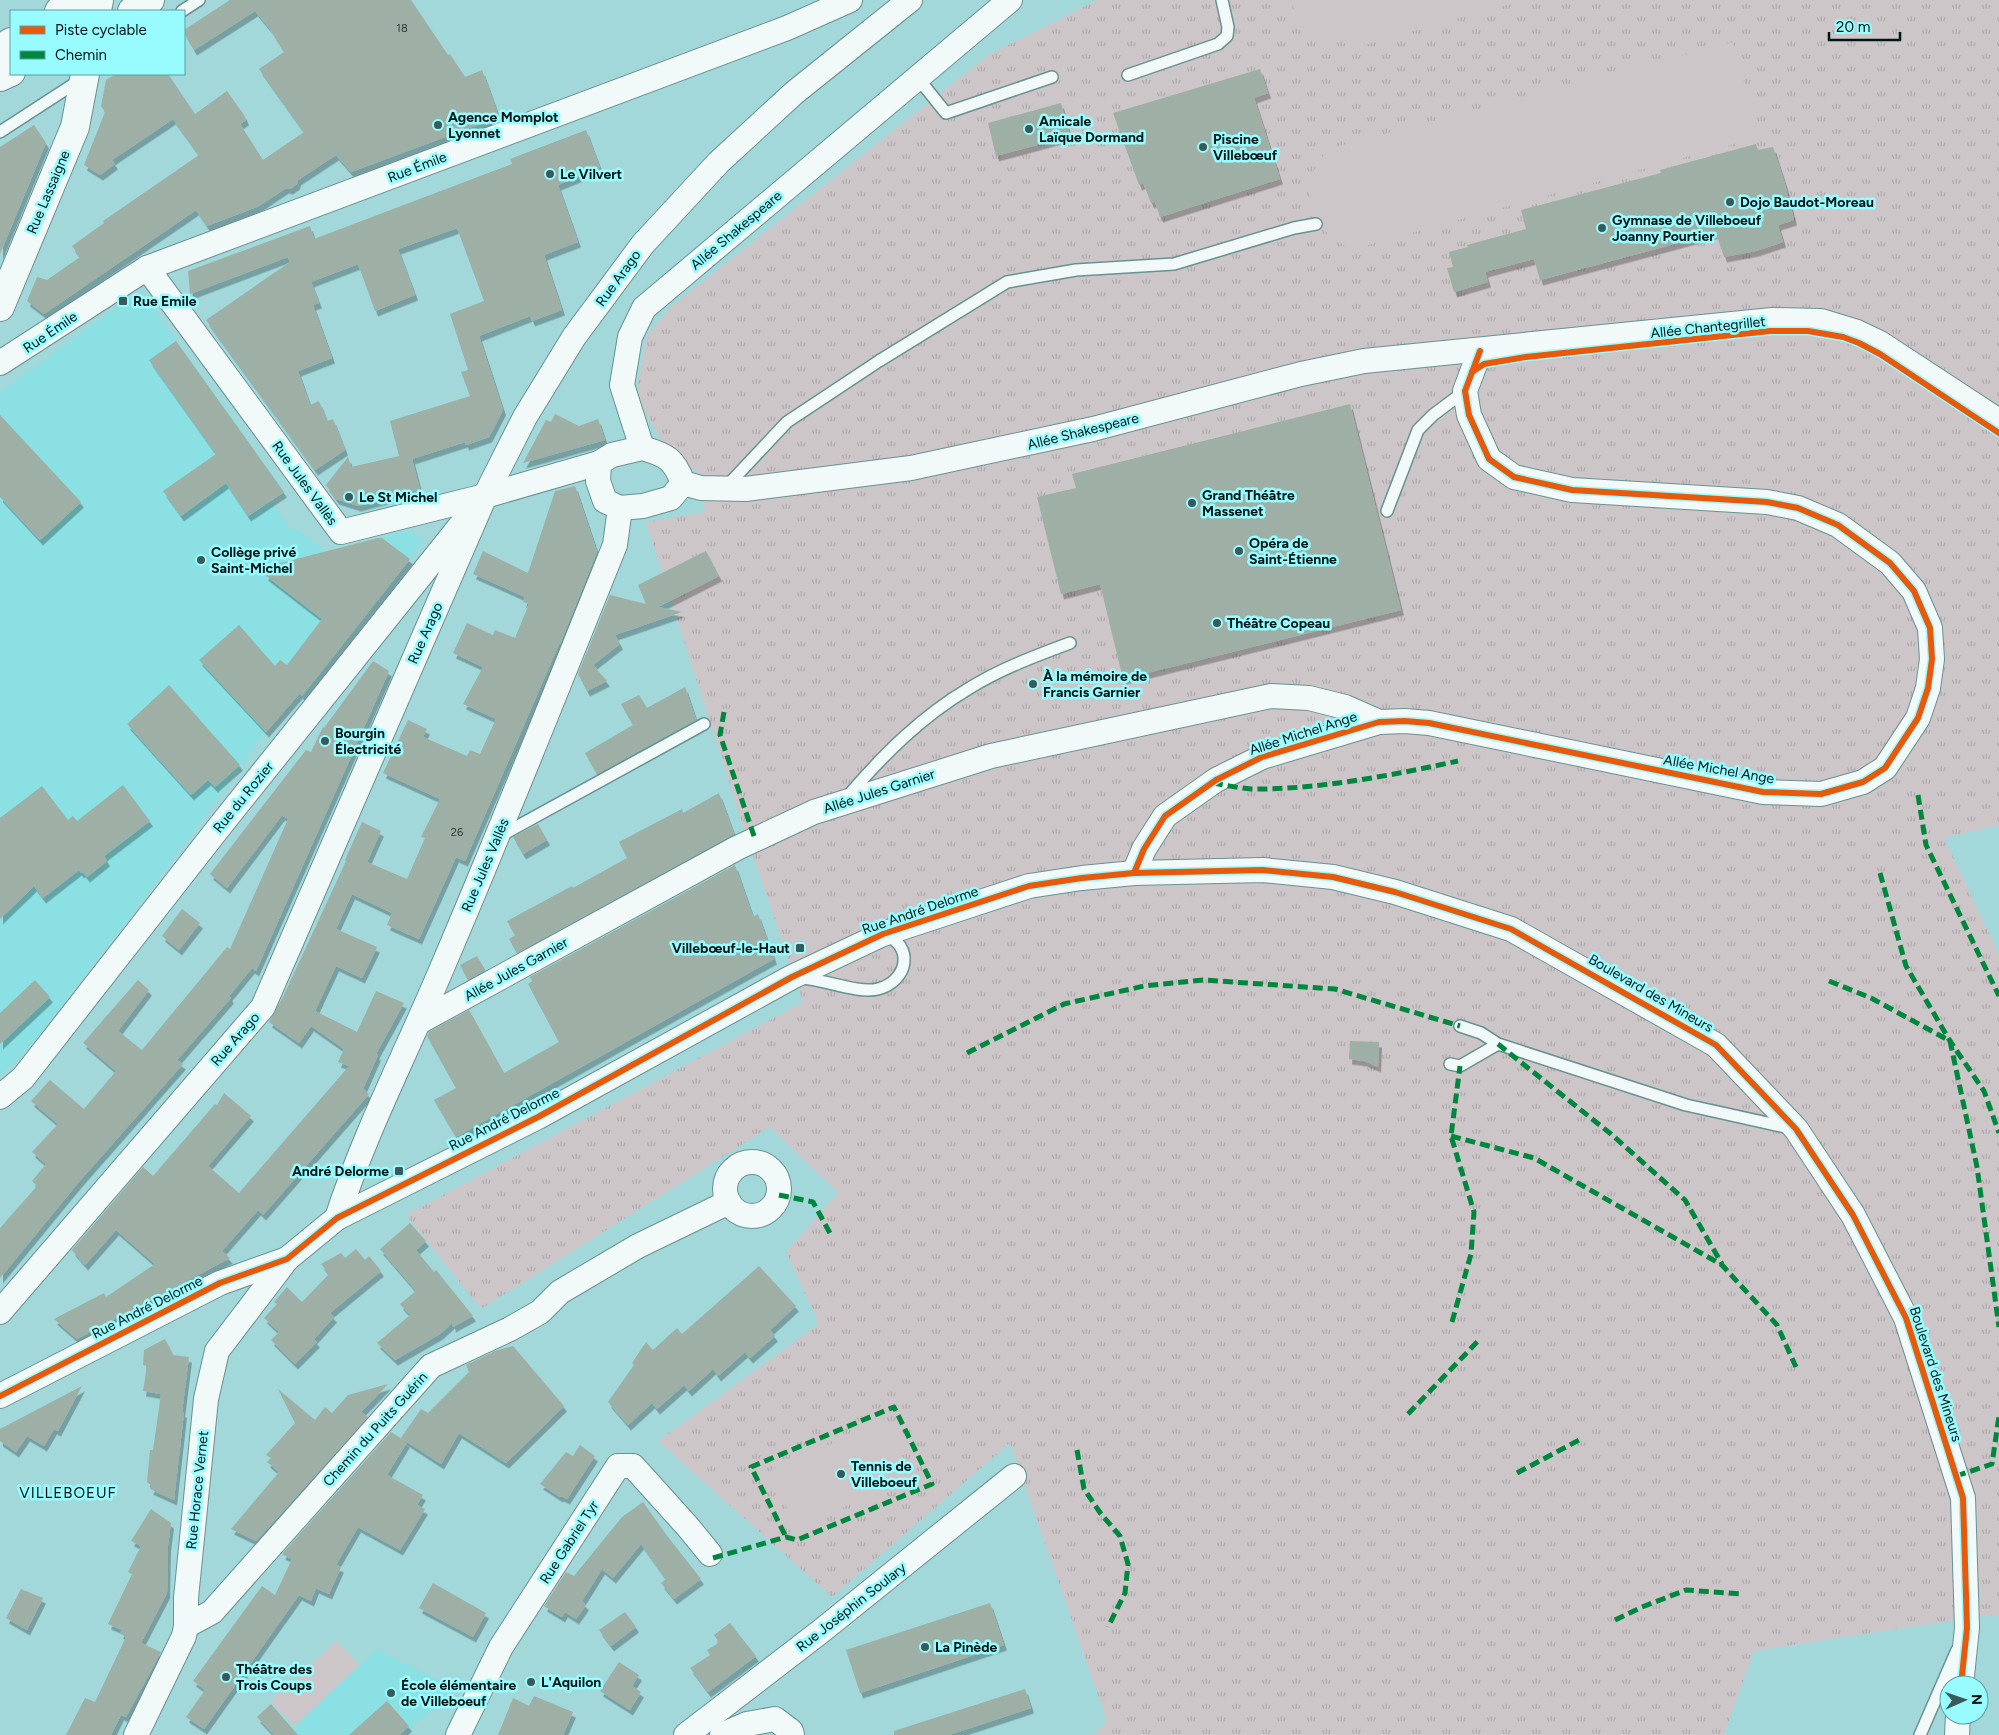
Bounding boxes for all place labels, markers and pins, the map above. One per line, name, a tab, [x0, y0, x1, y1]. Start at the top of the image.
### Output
place label: Agence Momplot Lyonnet	[448, 109, 559, 142]
place label: Amicale Laïque Dormand	[1039, 113, 1144, 146]
marker: Agence Momplot Lyonnet	[432, 119, 444, 131]
marker: Amicale Laïque Dormand	[1023, 123, 1035, 135]
place label: Piscine Villebœuf	[1213, 131, 1278, 164]
marker: Piscine Villebœuf	[1197, 141, 1209, 153]
place label: Le Vilvert	[560, 166, 622, 183]
marker: Le Vilvert	[544, 168, 556, 180]
place label: Dojo Baudot-Moreau	[1740, 194, 1874, 211]
marker: Dojo Baudot-Moreau	[1724, 196, 1736, 208]
place label: Gymnase de Villeboeuf Joanny Pourtier	[1612, 212, 1762, 245]
marker: Gymnase de Villeboeuf Joanny Pourtier	[1596, 222, 1608, 234]
place label: Rue Emile	[133, 293, 197, 310]
marker: Rue Emile	[117, 295, 129, 307]
place label: Grand Théâtre Massenet	[1202, 487, 1295, 520]
place label: Le St Michel	[359, 489, 438, 506]
marker: Le St Michel	[343, 491, 355, 503]
marker: Grand Théâtre Massenet	[1186, 497, 1198, 509]
place label: Opéra de Saint-Étienne	[1249, 535, 1337, 568]
place label: Collège privé Saint-Michel	[211, 544, 296, 577]
marker: Opéra de Saint-Étienne	[1233, 545, 1245, 557]
marker: Collège privé Saint-Michel	[195, 554, 207, 566]
place label: Théâtre Copeau	[1227, 615, 1330, 632]
marker: Théâtre Copeau	[1211, 617, 1223, 629]
place label: À la mémoire de Francis Garnier	[1043, 668, 1147, 701]
marker: À la mémoire de Francis Garnier	[1027, 678, 1039, 690]
place label: Bourgin Électricité	[335, 725, 402, 758]
marker: Bourgin Électricité	[319, 735, 331, 747]
place label: Villebœuf-le-Haut	[672, 940, 790, 957]
marker: Villebœuf-le-Haut	[794, 942, 806, 954]
place label: André Delorme	[292, 1163, 389, 1180]
marker: André Delorme	[393, 1165, 405, 1177]
place label: Tennis de Villeboeuf	[851, 1458, 918, 1491]
marker: Tennis de Villeboeuf	[835, 1468, 847, 1480]
place label: La Pinède	[935, 1639, 998, 1656]
marker: La Pinède	[919, 1641, 931, 1653]
place label: Théâtre des Trois Coups	[236, 1661, 312, 1694]
marker: Théâtre des Trois Coups	[220, 1671, 232, 1683]
place label: L'Aquilon	[541, 1674, 601, 1691]
marker: L'Aquilon	[525, 1676, 537, 1688]
place label: École élémentaire de Villeboeuf	[401, 1677, 516, 1710]
marker: École élémentaire de Villeboeuf	[385, 1687, 397, 1699]

